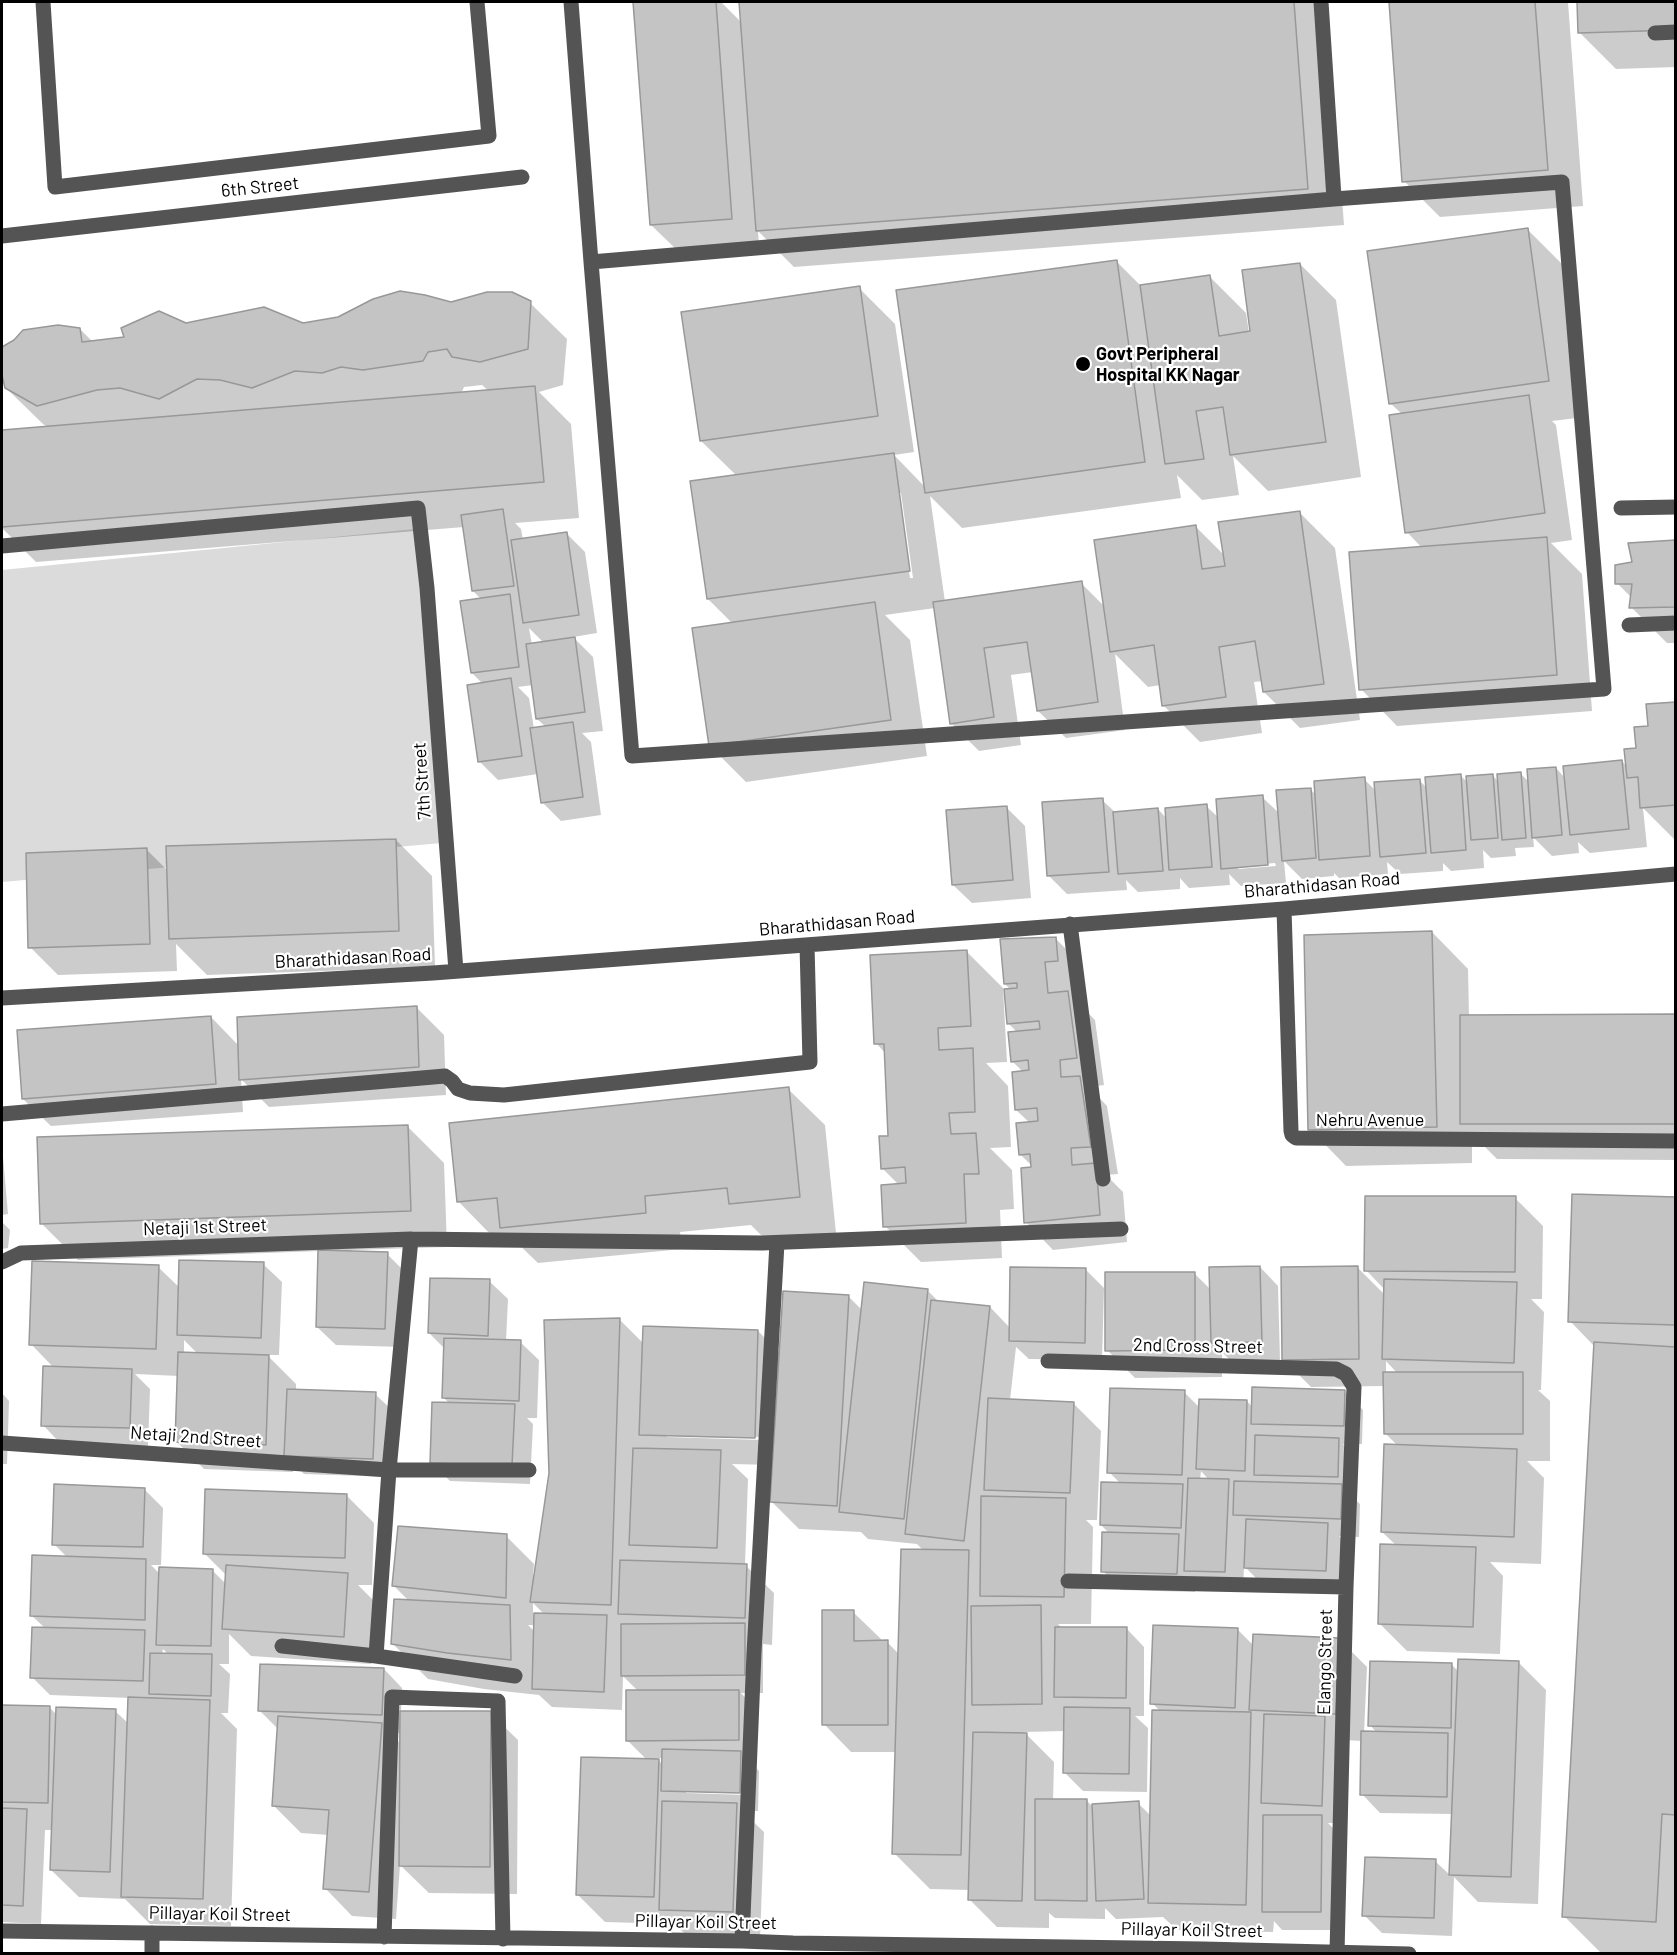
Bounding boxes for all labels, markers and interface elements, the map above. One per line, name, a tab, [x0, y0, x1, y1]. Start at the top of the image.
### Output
street label: 6th Street	[220, 172, 300, 202]
place label: Govt Peripheral Hospital KK Nagar	[1096, 343, 1240, 386]
marker: Govt Peripheral Hospital KK Nagar	[1074, 355, 1092, 373]
street label: 7th Street	[409, 742, 435, 820]
street label: Bharathidasan Road	[1243, 867, 1401, 903]
street label: Bharathidasan Road	[758, 905, 916, 941]
street label: Bharathidasan Road	[274, 943, 432, 973]
street label: Nehru Avenue	[1316, 1109, 1424, 1131]
street label: Netaji 1st Street	[143, 1214, 267, 1240]
street label: 2nd Cross Street	[1133, 1334, 1263, 1358]
street label: Netaji 2nd Street	[130, 1422, 262, 1452]
street label: Elango Street	[1313, 1609, 1337, 1715]
street label: Pillayar Koil Street	[149, 1902, 291, 1926]
street label: Pillayar Koil Street	[635, 1910, 777, 1934]
street label: Pillayar Koil Street	[1121, 1918, 1263, 1942]

